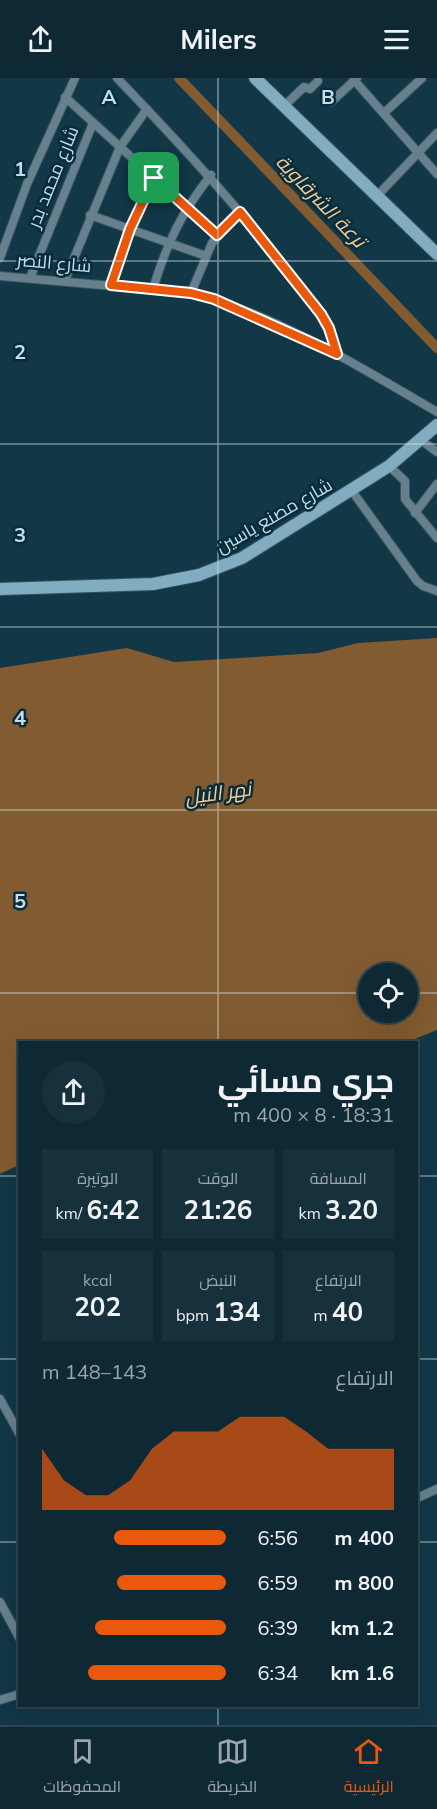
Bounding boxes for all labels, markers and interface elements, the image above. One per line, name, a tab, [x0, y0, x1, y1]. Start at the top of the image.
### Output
text: Milers	[180, 22, 257, 56]
icon: share	[24, 23, 57, 56]
icon: menu	[380, 23, 413, 56]
text: A	[102, 84, 117, 109]
text: B	[321, 84, 335, 109]
street label: شارع محمد بدر	[21, 123, 84, 232]
water label: ترعة الشرقاوية	[271, 149, 374, 255]
pin	[128, 152, 179, 203]
text: 1	[14, 156, 26, 181]
icon: arrive	[137, 161, 170, 194]
street label: شارع النصر	[15, 248, 92, 278]
text: 2	[14, 339, 26, 364]
street label: شارع مصنع ياسين	[211, 473, 337, 559]
text: 3	[14, 522, 26, 547]
text: 4	[14, 705, 26, 730]
water label: نهر النيل	[183, 775, 255, 810]
text: 5	[14, 888, 26, 913]
map controls	[358, 963, 418, 1023]
button: locate	[358, 963, 418, 1023]
text: جري مسائي	[217, 1059, 394, 1100]
button: share	[42, 1061, 105, 1124]
text: 18:31 · 8 × 400 m	[233, 1102, 394, 1127]
text: الوتيرة	[77, 1168, 118, 1188]
text: الوقت	[198, 1168, 238, 1188]
text: المسافة	[310, 1168, 367, 1188]
text: 6:42	[87, 1193, 140, 1226]
text: 21:26	[184, 1193, 252, 1226]
text: 3.20	[325, 1193, 378, 1226]
text: /km	[56, 1203, 87, 1223]
text: km	[298, 1203, 325, 1223]
text: kcal	[83, 1270, 112, 1290]
text: النبض	[199, 1270, 237, 1290]
text: الارتفاع	[315, 1270, 362, 1290]
text: 202	[74, 1290, 121, 1323]
text: 134	[213, 1295, 260, 1328]
text: 40	[332, 1295, 363, 1328]
text: bpm	[176, 1305, 213, 1325]
text: m	[314, 1305, 332, 1325]
text: 143–148 m	[42, 1359, 147, 1384]
text: الارتفاع	[335, 1365, 394, 1390]
text: 6:56	[257, 1525, 298, 1550]
text: 400 m	[335, 1525, 394, 1550]
text: 6:59	[257, 1570, 298, 1595]
text: 800 m	[335, 1570, 394, 1595]
text: 6:39	[257, 1615, 298, 1640]
text: 1.2 km	[331, 1615, 394, 1640]
text: 6:34	[257, 1660, 298, 1685]
text: 1.6 km	[331, 1660, 394, 1685]
tab: المحفوظات	[43, 1735, 121, 1801]
tab: الخريطة	[207, 1735, 257, 1801]
tab: الرئيسية	[344, 1735, 394, 1801]

